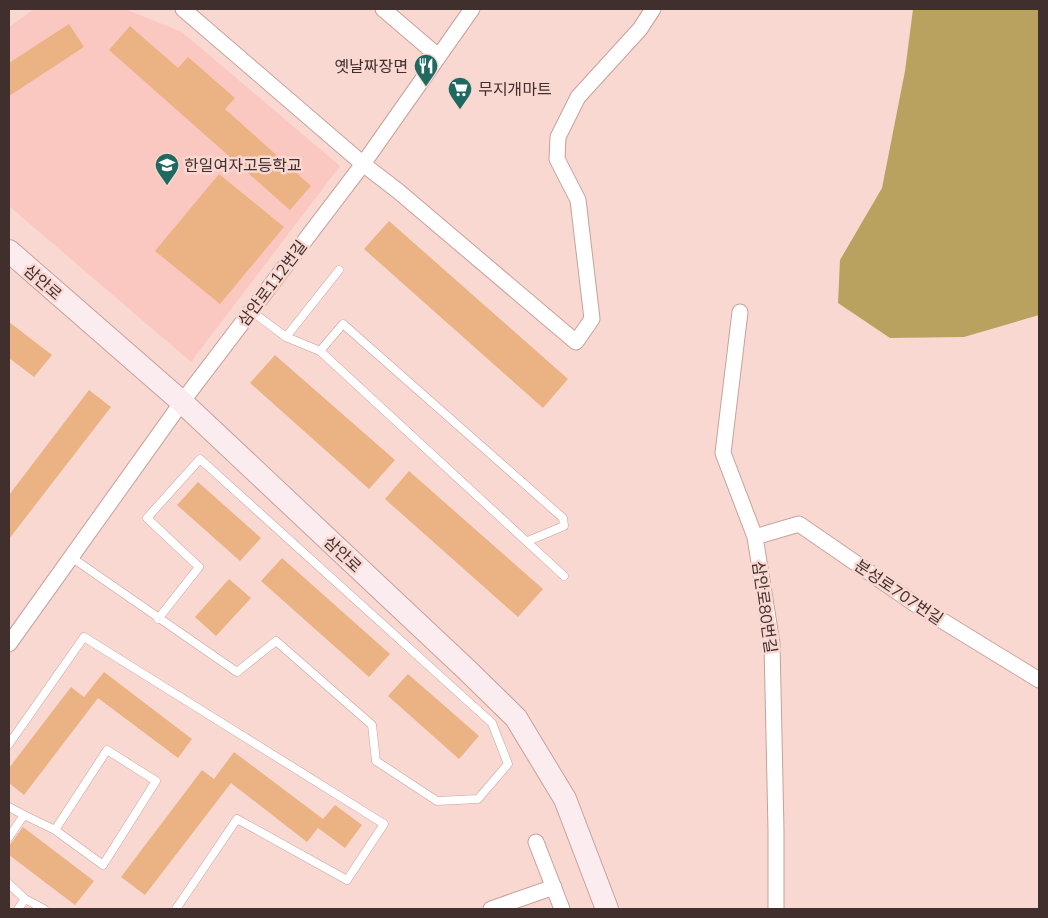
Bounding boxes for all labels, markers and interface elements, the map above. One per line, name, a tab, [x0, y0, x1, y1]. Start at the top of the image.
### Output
restaurant icon: 옛날짜장면	[413, 53, 439, 87]
place label: 옛날짜장면	[334, 56, 408, 78]
supermarket icon: 무지개마트	[447, 76, 473, 110]
place label: 무지개마트	[478, 79, 552, 101]
school or university icon: 한일여자고등학교	[154, 152, 180, 186]
place label: 한일여자고등학교	[184, 155, 302, 177]
street label: 삼안로112번길	[233, 236, 312, 331]
street label: 삼안로	[18, 260, 66, 306]
street label: 삼안로	[319, 532, 366, 578]
street label: 분성로707번길	[850, 555, 947, 631]
street label: 삼안로80번길	[747, 560, 781, 655]

